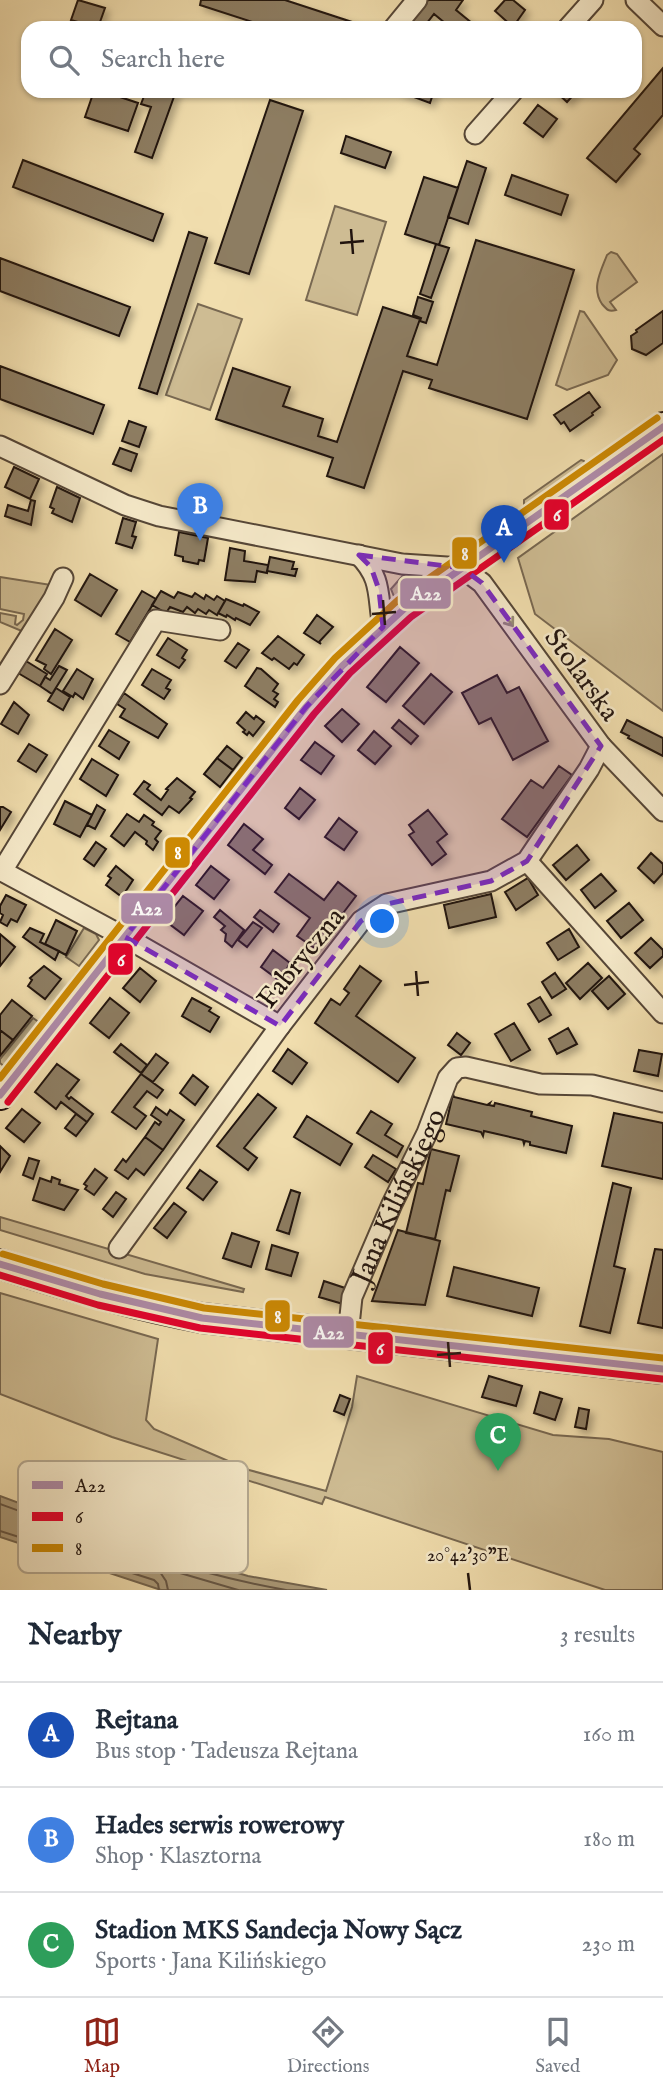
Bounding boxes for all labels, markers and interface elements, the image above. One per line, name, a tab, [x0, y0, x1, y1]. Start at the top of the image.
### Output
search box	[21, 21, 642, 98]
icon: search	[45, 41, 83, 79]
text: Search here	[101, 43, 225, 76]
pin: B	[177, 483, 223, 541]
line badge: 6	[543, 498, 570, 531]
text: 6	[553, 504, 562, 528]
pin: A	[481, 505, 527, 563]
line badge: 8	[451, 536, 478, 570]
text: 8	[461, 543, 469, 567]
line badge: A22	[399, 577, 452, 610]
text: A22	[410, 583, 441, 607]
one-way arrow	[500, 608, 515, 627]
street label: Stolarska	[536, 622, 627, 729]
line badge: 8	[164, 836, 191, 869]
text: 8	[174, 842, 182, 866]
line badge: A22	[120, 892, 174, 925]
text: A22	[131, 898, 162, 922]
street label: Fabryczna	[251, 900, 354, 1016]
your location	[365, 904, 399, 938]
line badge: 6	[107, 942, 134, 976]
text: 6	[117, 949, 126, 973]
street label: Jana Kilińskiego	[343, 1104, 455, 1293]
line badge: 8	[264, 1299, 291, 1333]
text: 8	[274, 1306, 282, 1330]
line badge: A22	[302, 1315, 355, 1349]
text: A22	[313, 1322, 344, 1346]
line badge: 6	[367, 1331, 394, 1365]
text: 6	[376, 1338, 385, 1362]
pin: C	[475, 1413, 521, 1471]
legend	[18, 1461, 248, 1573]
text: A22	[74, 1475, 106, 1499]
text: 6	[75, 1506, 84, 1530]
text: 8	[75, 1538, 82, 1562]
text: 20°42'30"E	[427, 1545, 509, 1568]
text: Nearby	[28, 1617, 121, 1655]
text: 3 results	[560, 1621, 635, 1650]
text: Rejtana	[95, 1704, 178, 1737]
text: A	[43, 1720, 59, 1749]
text: 160 m	[583, 1720, 635, 1749]
text: Bus stop · Tadeusza Rejtana	[95, 1737, 358, 1766]
text: Hades serwis rowerowy	[95, 1809, 344, 1842]
text: B	[43, 1825, 59, 1854]
text: 180 m	[583, 1825, 635, 1854]
text: Shop · Klasztorna	[95, 1842, 261, 1871]
text: Stadion MKS Sandecja Nowy Sącz	[95, 1914, 462, 1947]
text: C	[43, 1930, 59, 1959]
text: 230 m	[582, 1930, 635, 1959]
text: Sports · Jana Kilińskiego	[95, 1947, 326, 1976]
tab: Map	[83, 2013, 121, 2079]
tab: Directions	[287, 2013, 369, 2079]
tab: Saved	[535, 2013, 580, 2079]

